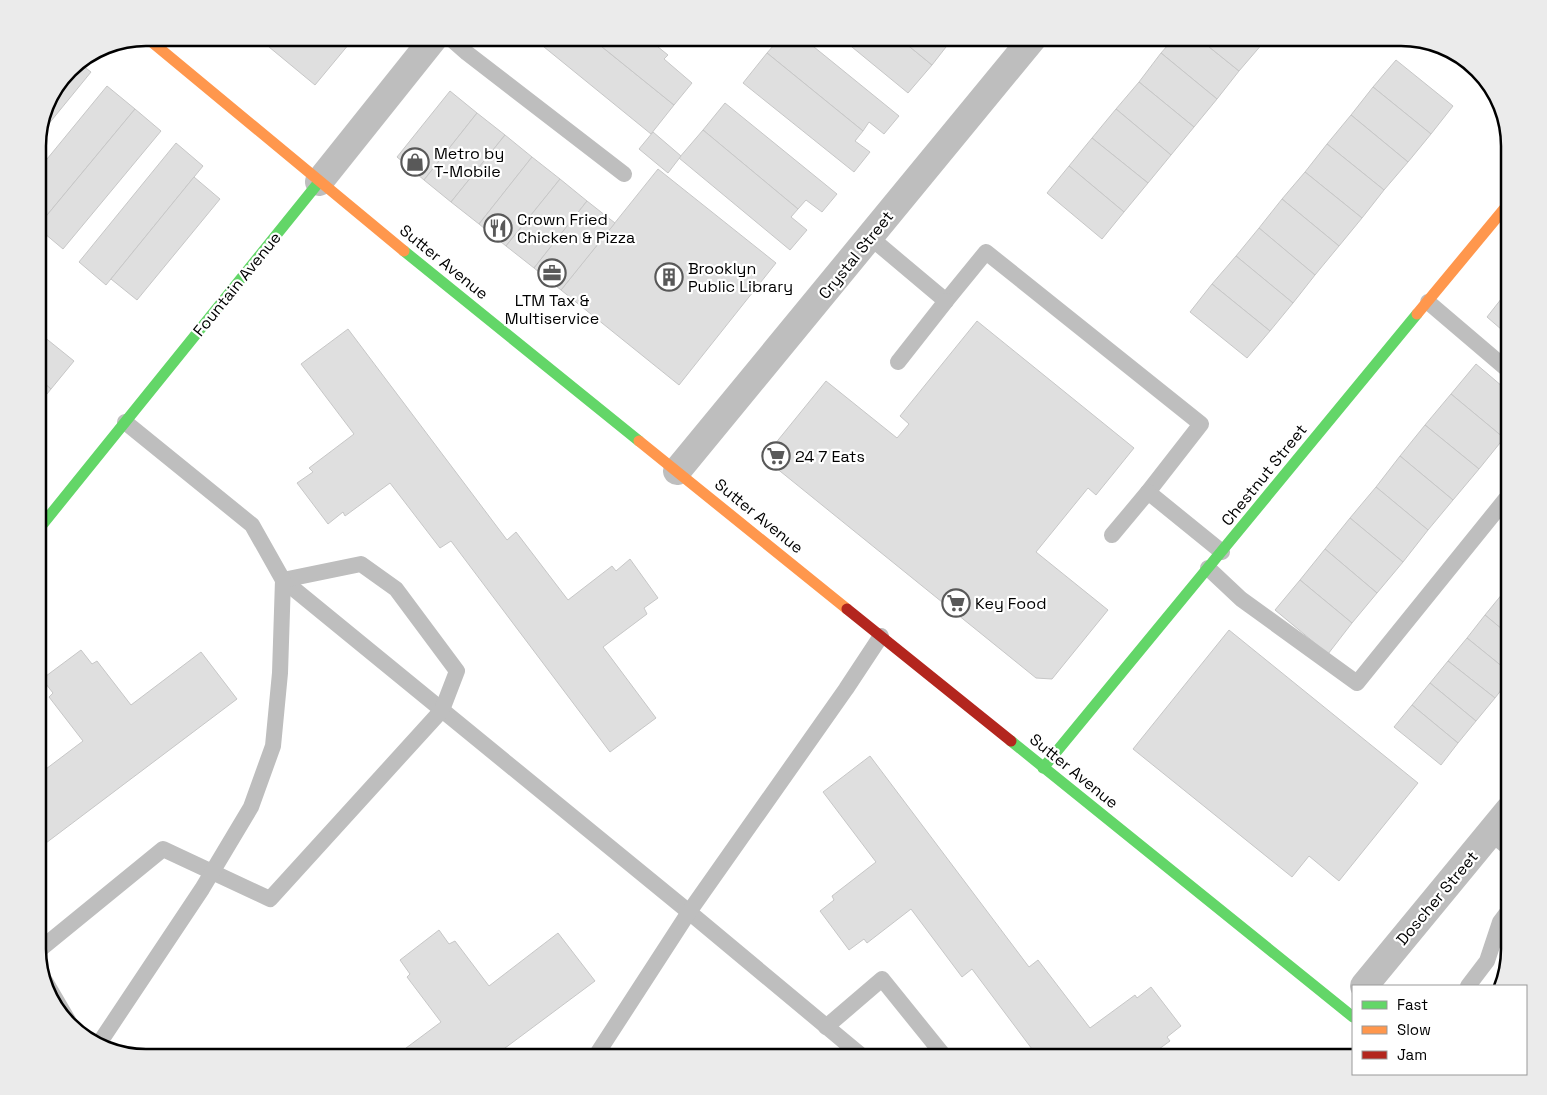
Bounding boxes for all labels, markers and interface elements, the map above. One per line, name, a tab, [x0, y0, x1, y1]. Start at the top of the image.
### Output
place label: Metro by T-Mobile	[434, 143, 504, 182]
shop icon: Metro by T-Mobile	[400, 147, 430, 177]
street label: Crystal Street	[814, 207, 898, 303]
place label: Crown Fried Chicken & Pizza	[517, 209, 635, 248]
restaurant icon: Crown Fried Chicken & Pizza	[483, 213, 513, 243]
street label: Sutter Avenue	[395, 220, 493, 304]
street label: Fountain Avenue	[188, 227, 286, 341]
office icon: LTM Tax & Multiservice	[537, 258, 567, 288]
place label: Brooklyn Public Library	[688, 258, 793, 297]
building icon: Brooklyn Public Library	[654, 262, 684, 292]
place label: LTM Tax & Multiservice	[505, 290, 599, 329]
street label: Chestnut Street	[1217, 420, 1311, 530]
supermarket icon: 24 7 Eats	[761, 441, 791, 471]
place label: 24 7 Eats	[795, 446, 865, 467]
street label: Sutter Avenue	[710, 474, 808, 558]
supermarket icon: Key Food	[941, 588, 971, 618]
place label: Key Food	[975, 593, 1046, 614]
street label: Sutter Avenue	[1025, 729, 1123, 813]
street label: Doscher Street	[1391, 847, 1483, 949]
legend	[1352, 985, 1527, 1075]
text: Fast	[1397, 995, 1428, 1014]
text: Slow	[1397, 1020, 1431, 1039]
text: Jam	[1397, 1045, 1427, 1064]

